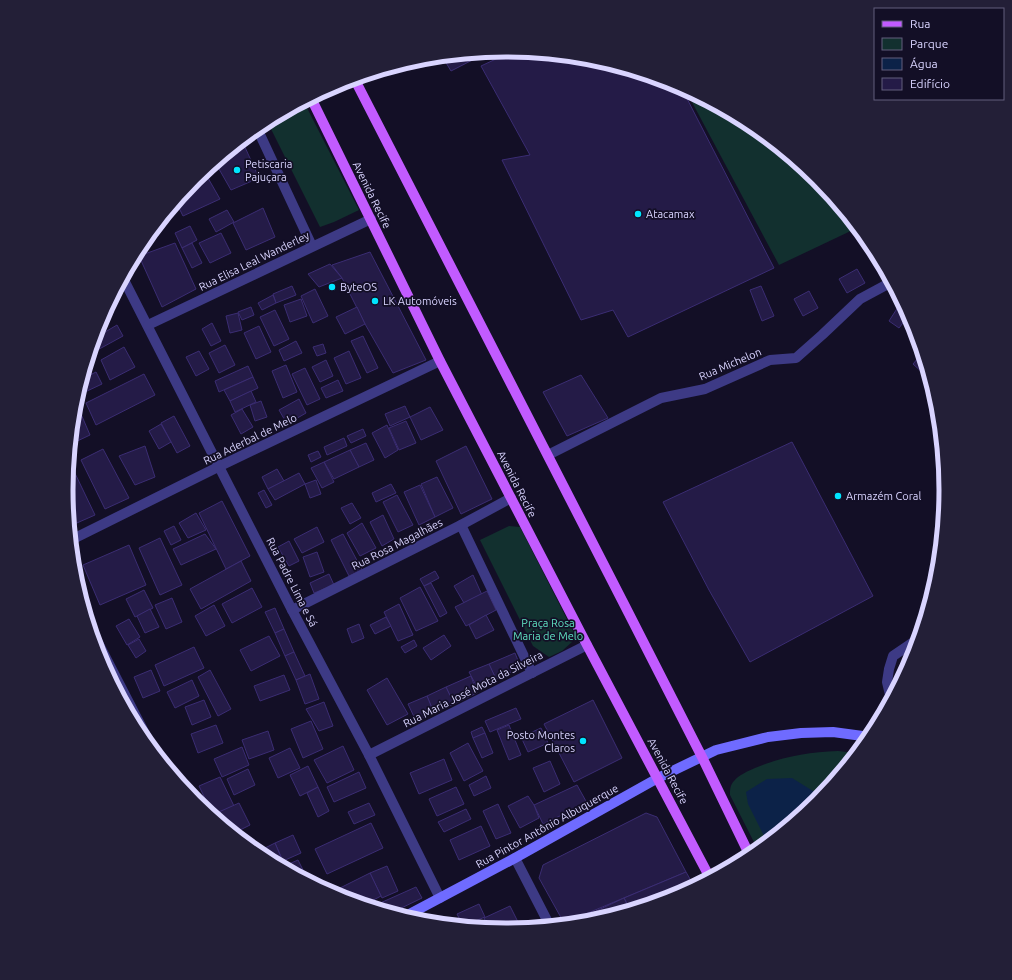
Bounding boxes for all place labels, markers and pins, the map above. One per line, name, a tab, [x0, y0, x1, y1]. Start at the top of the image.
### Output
place label: Petiscaria Pajuçara	[245, 158, 292, 183]
marker: Petiscaria Pajuçara	[232, 165, 242, 175]
place label: Atacamax	[646, 208, 695, 220]
marker: Atacamax	[633, 209, 643, 219]
place label: ByteOS	[340, 281, 377, 293]
marker: ByteOS	[327, 282, 337, 292]
place label: LK Automóveis	[383, 295, 457, 307]
marker: LK Automóveis	[370, 296, 380, 306]
place label: Armazém Coral	[846, 490, 921, 502]
marker: Armazém Coral	[833, 491, 843, 501]
place label: Posto Montes Claros	[507, 729, 575, 754]
marker: Posto Montes Claros	[578, 736, 588, 746]

